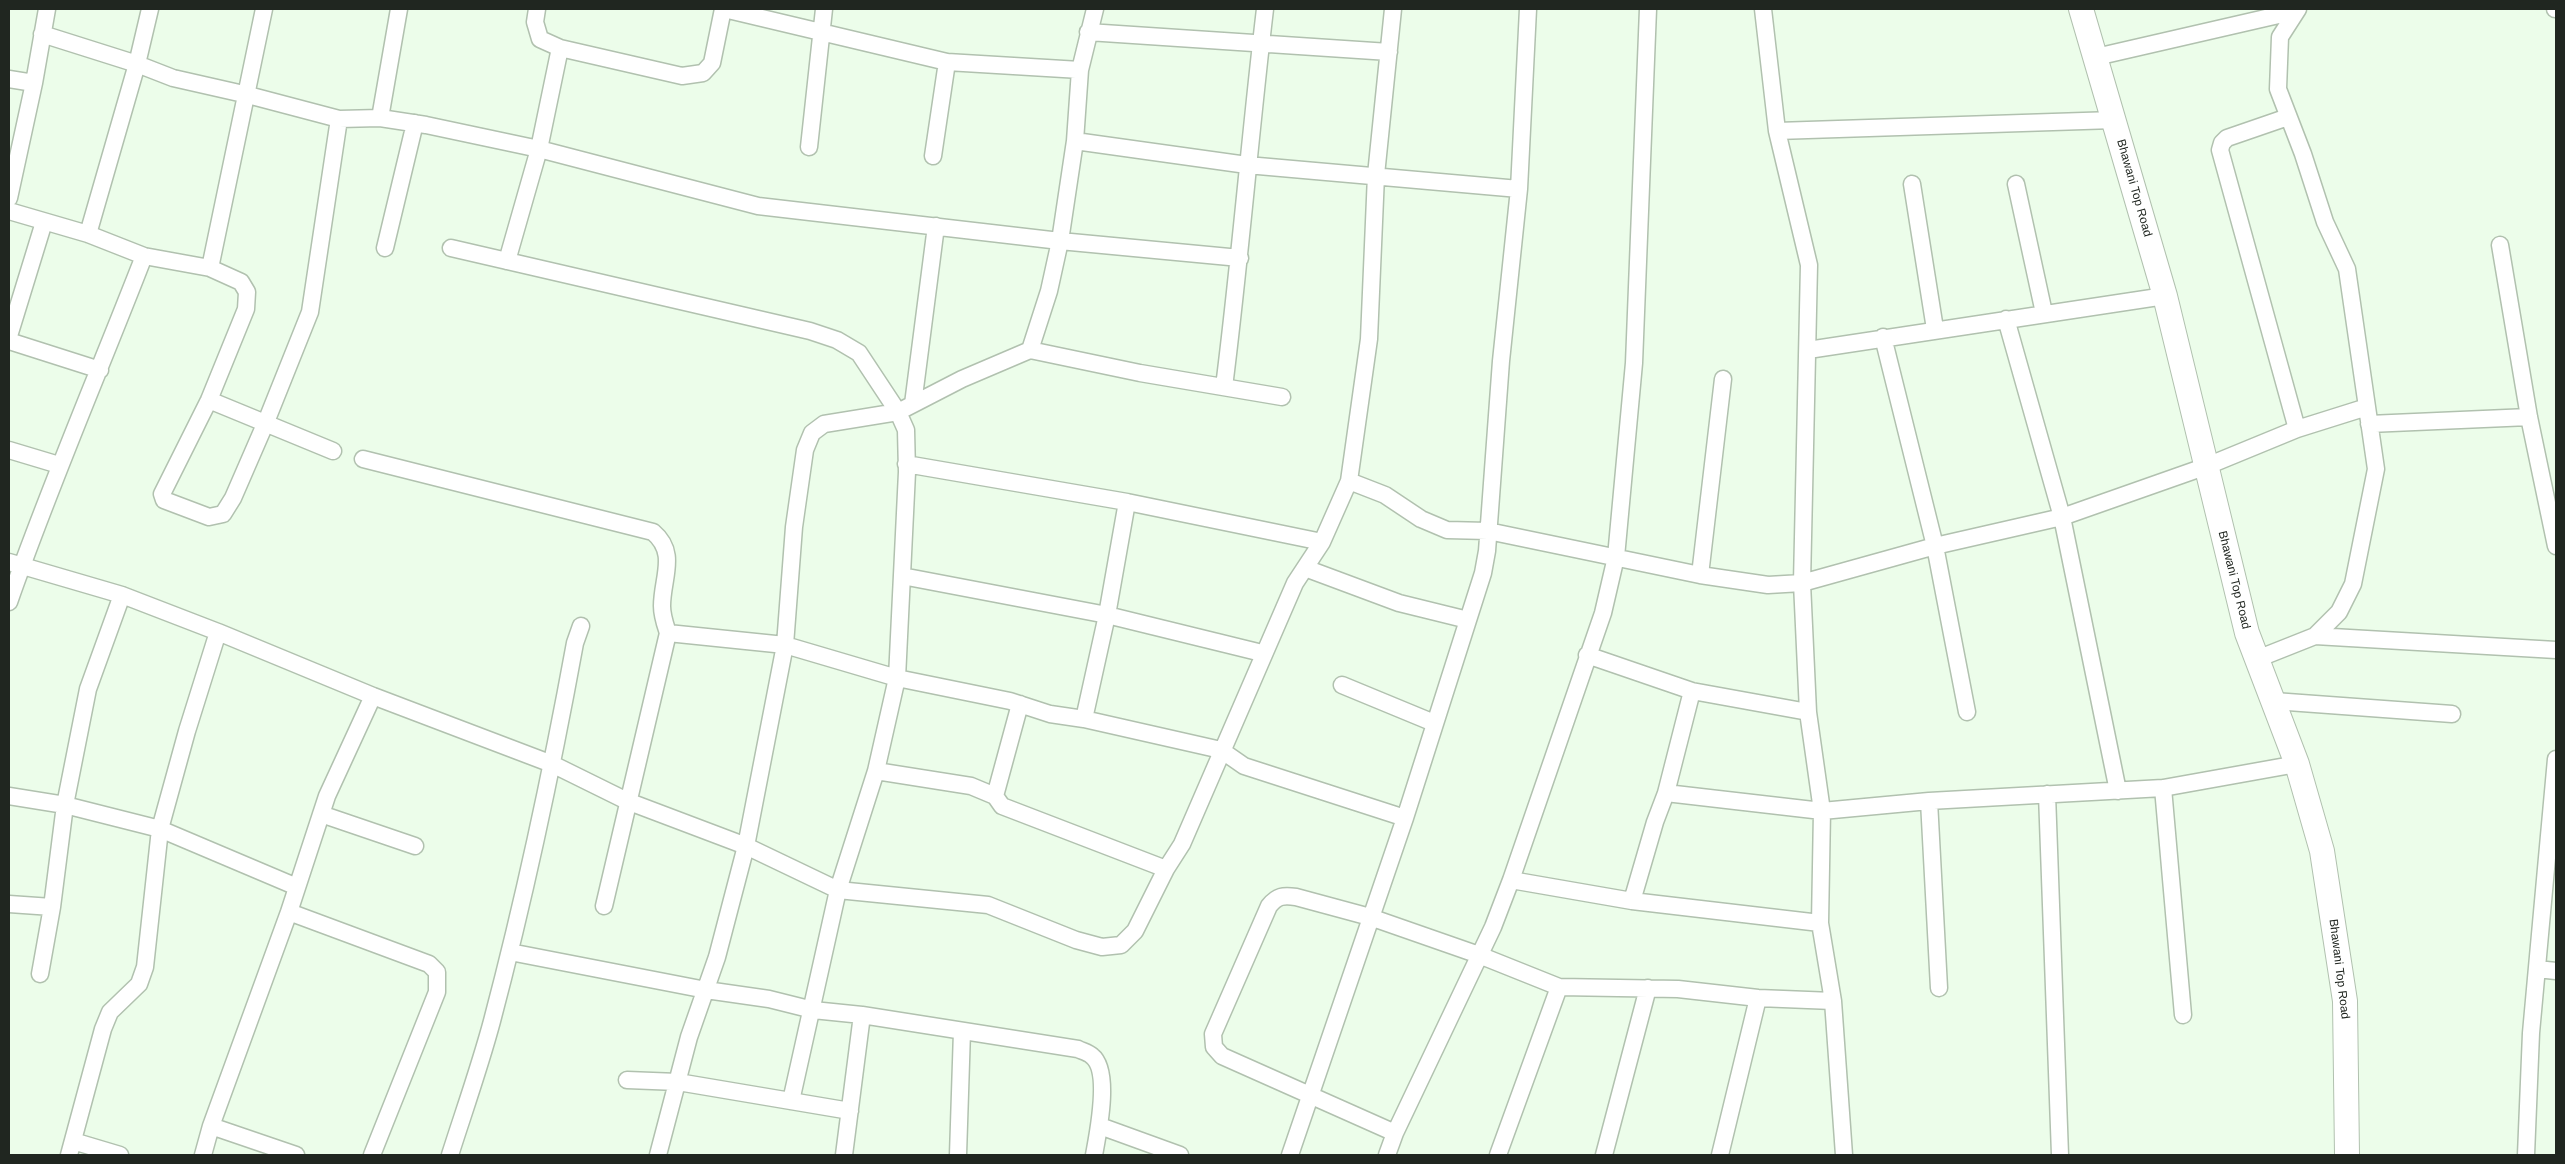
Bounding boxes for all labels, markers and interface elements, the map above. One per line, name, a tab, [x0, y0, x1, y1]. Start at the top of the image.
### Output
street label: Bhawani Top Road	[2113, 138, 2155, 238]
street label: Bhawani Top Road	[2215, 529, 2253, 631]
street label: Bhawani Top Road	[2326, 918, 2352, 1020]

